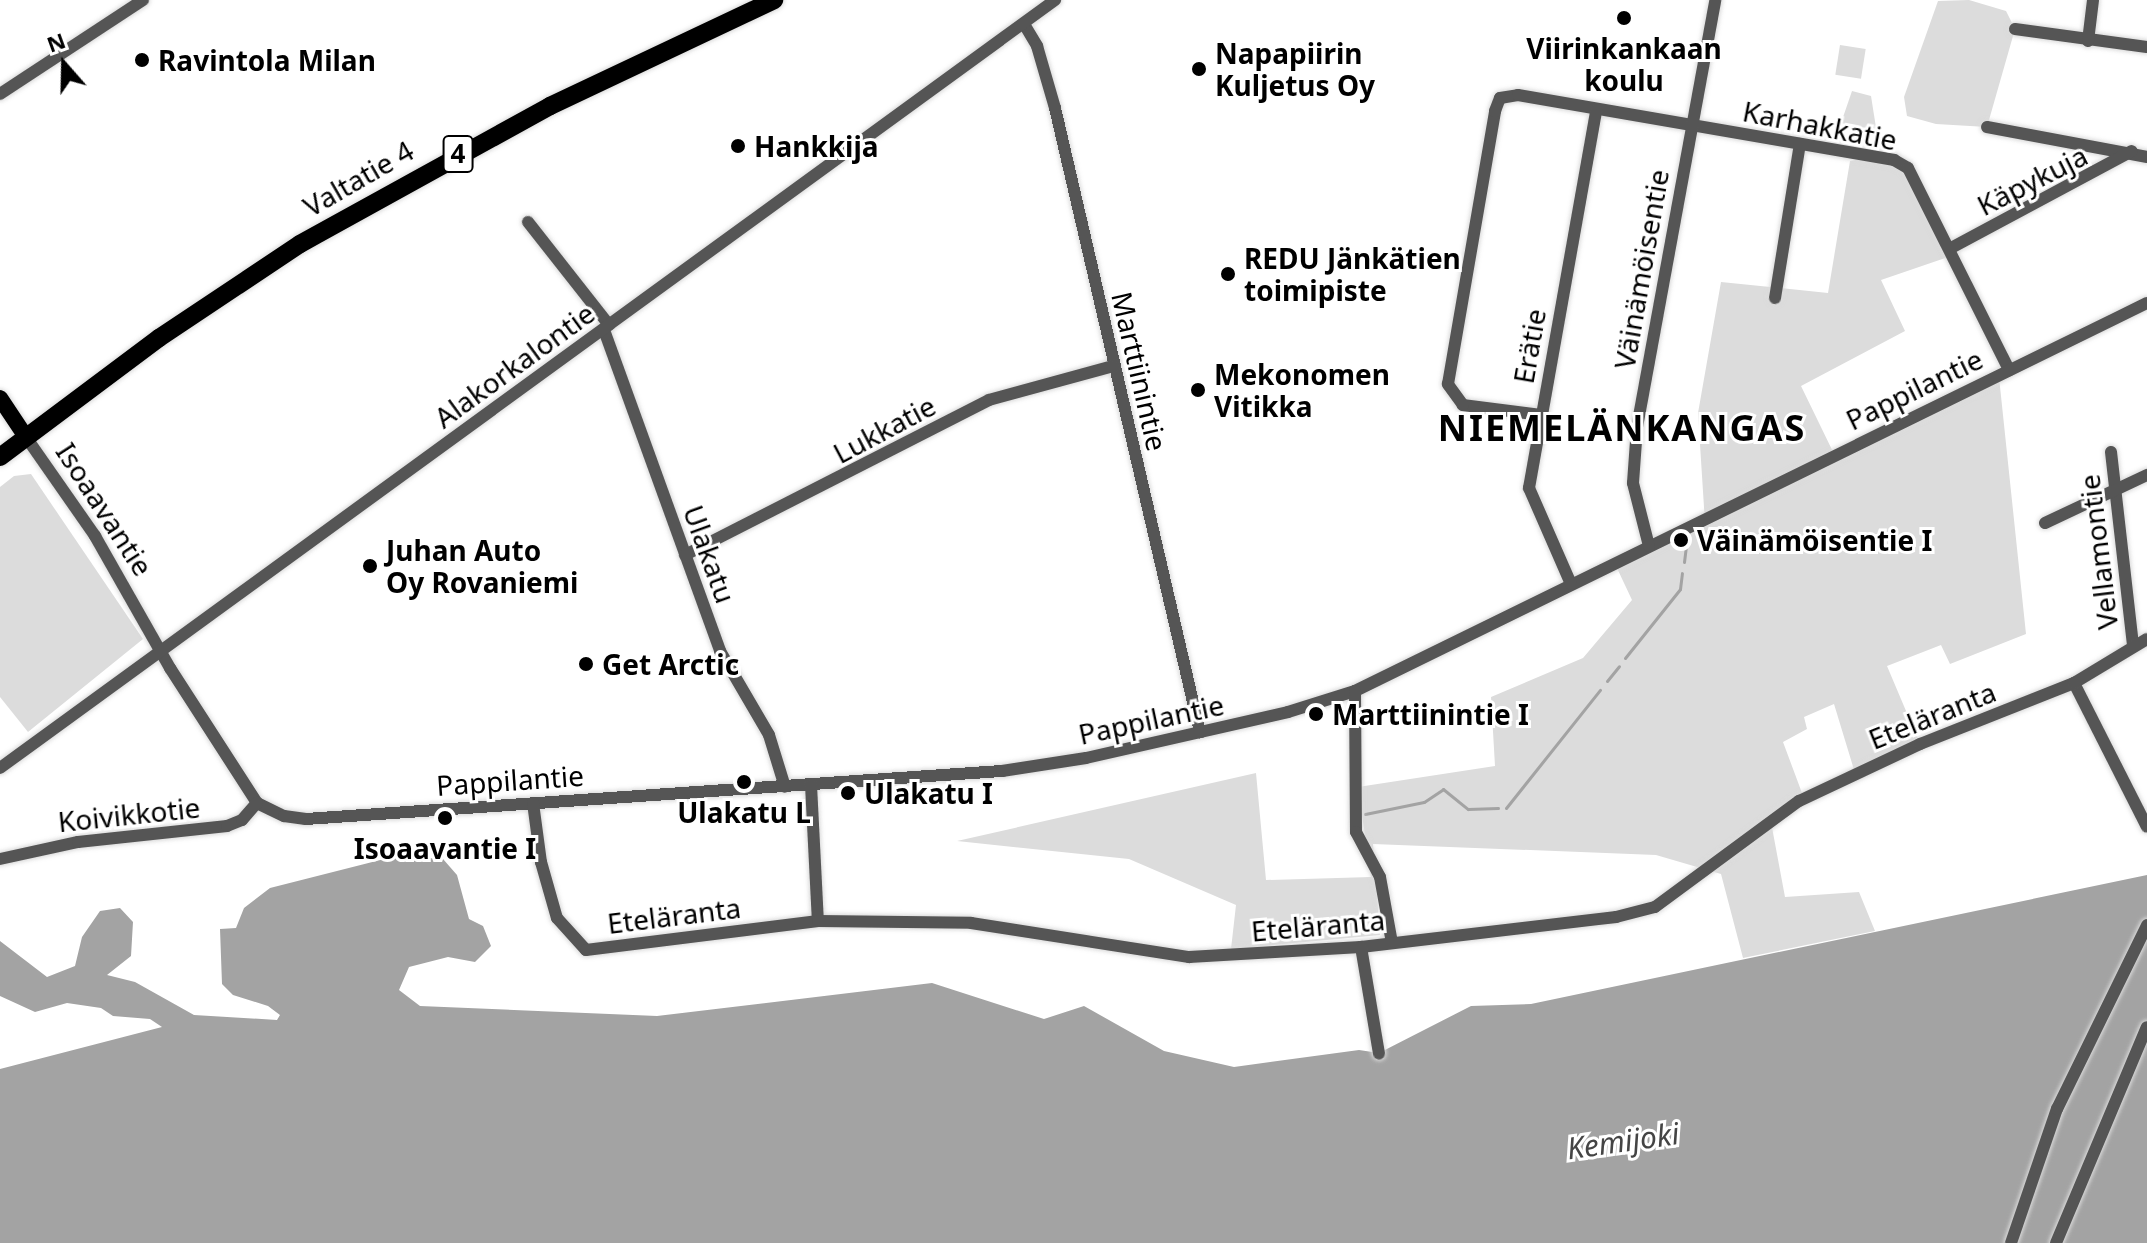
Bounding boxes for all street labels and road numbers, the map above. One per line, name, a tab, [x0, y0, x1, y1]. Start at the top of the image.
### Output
street label: Karhakkatie	[1740, 94, 1900, 156]
road number: 4	[442, 132, 474, 176]
street label: Valtatie 4	[297, 133, 419, 223]
street label: Käpykuja	[1971, 138, 2093, 222]
street label: Väinämöisentie	[1607, 167, 1675, 371]
street label: Marttiinintie	[1105, 288, 1175, 454]
street label: Alakorkalontie	[427, 296, 601, 434]
street label: Erätie	[1506, 306, 1552, 386]
street label: Pappilantie	[1840, 342, 1988, 436]
street label: Lukkatie	[827, 388, 941, 470]
street label: Isoaavantie	[50, 436, 160, 582]
street label: Vellamontie	[2072, 473, 2124, 631]
street label: Ulakatu	[677, 501, 743, 607]
street label: Eteläranta	[1863, 674, 2001, 756]
street label: Pappilantie	[1075, 687, 1227, 751]
street label: Pappilantie	[435, 758, 585, 802]
street label: Koivikkotie	[56, 790, 202, 838]
street label: Eteläranta	[605, 890, 743, 940]
street label: Eteläranta	[1250, 902, 1386, 948]

